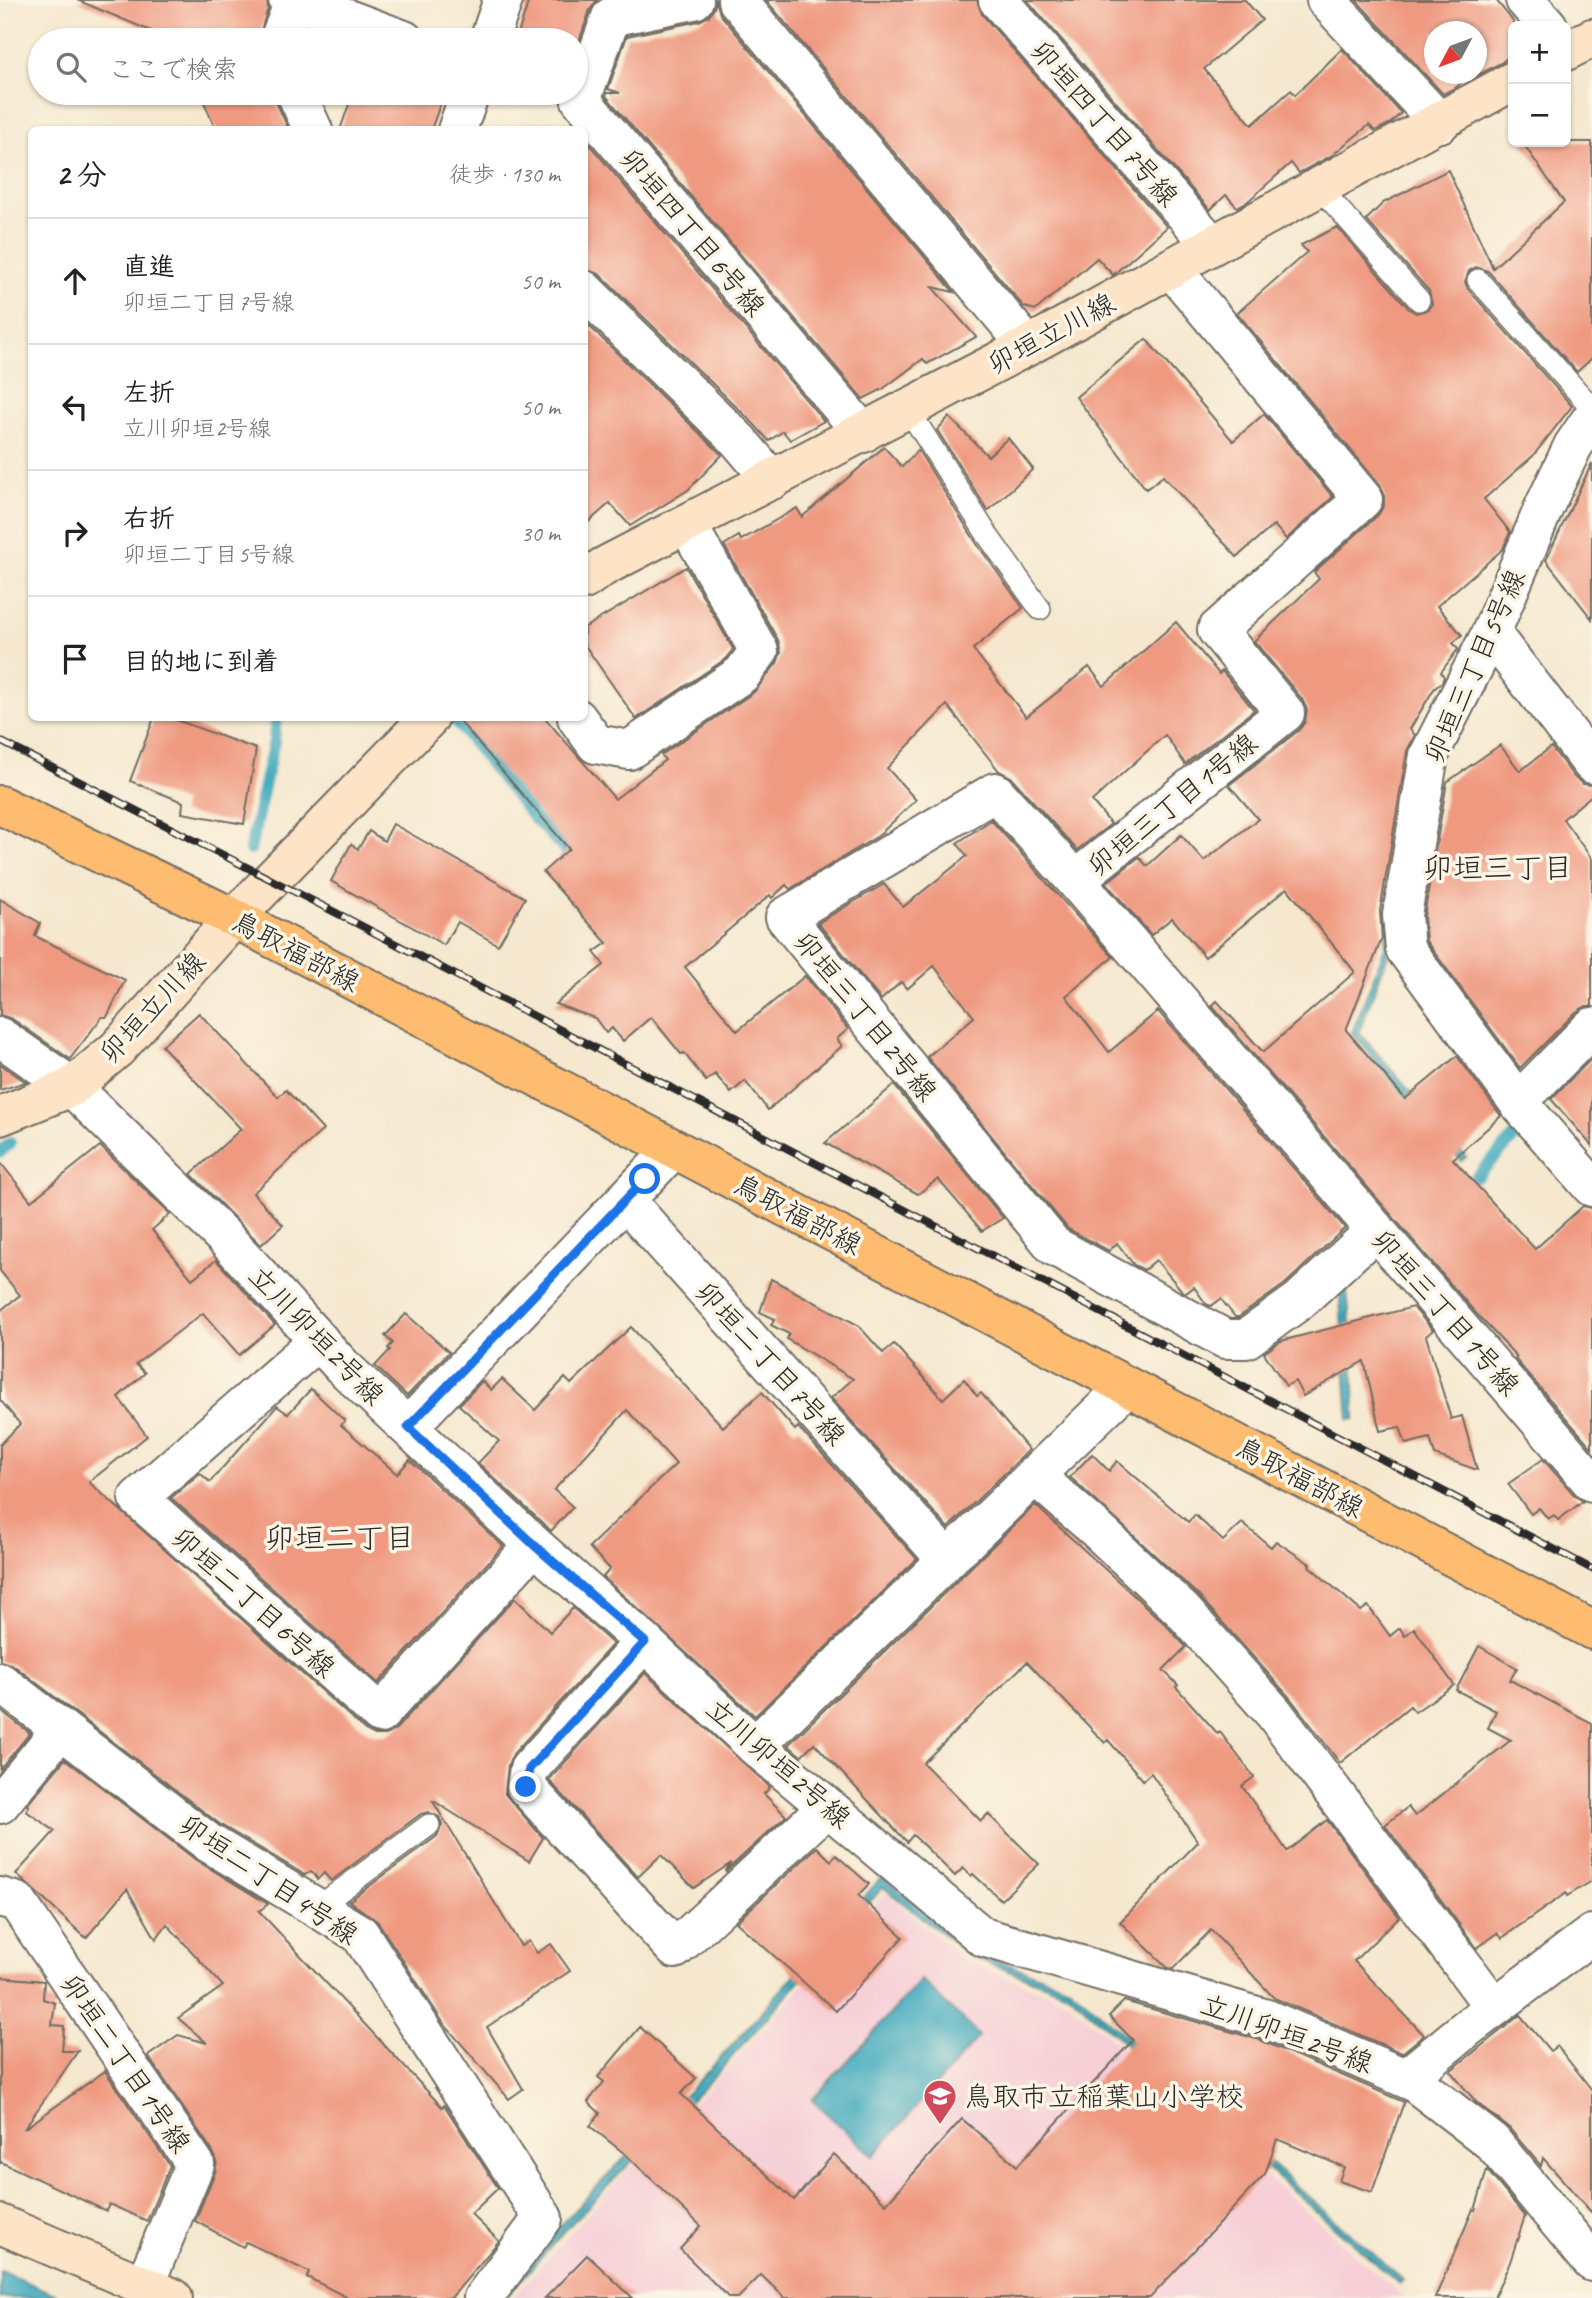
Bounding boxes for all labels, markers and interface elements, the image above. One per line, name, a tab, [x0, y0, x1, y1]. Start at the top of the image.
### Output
north arrow	[1424, 21, 1487, 84]
map controls	[1508, 21, 1571, 147]
button: +	[1508, 21, 1571, 84]
search box	[28, 28, 588, 105]
street label: 卯垣四丁目7号線	[1023, 33, 1186, 214]
icon: search	[52, 48, 90, 86]
text: ここで検索	[108, 53, 238, 86]
button: −	[1508, 84, 1571, 147]
street label: 卯垣四丁目6号線	[612, 141, 773, 323]
text: 2 分	[56, 156, 107, 194]
text: 徒歩 · 130 m	[449, 160, 560, 189]
text: 直進	[123, 250, 175, 283]
icon: ahead	[56, 262, 94, 300]
text: 50 m	[521, 267, 560, 296]
street label: 卯垣立川線	[981, 285, 1121, 382]
text: 卯垣二丁目7号線	[123, 288, 294, 317]
text: 左折	[123, 376, 175, 409]
icon: left	[56, 388, 94, 426]
text: 50 m	[521, 393, 560, 422]
text: 立川卯垣2号線	[123, 414, 271, 443]
text: 右折	[123, 502, 175, 535]
icon: right	[56, 514, 94, 552]
text: 30 m	[521, 519, 560, 548]
text: 卯垣二丁目5号線	[123, 540, 294, 569]
street label: 卯垣三丁目5号線	[1416, 564, 1533, 769]
icon: arrive	[56, 640, 94, 678]
text: 目的地に到着	[123, 645, 279, 678]
street label: 卯垣三丁目1号線	[1080, 725, 1264, 884]
district label: 卯垣三丁目	[1423, 849, 1573, 887]
street label: 鳥取福部線	[226, 903, 366, 1000]
street label: 卯垣三丁目2号線	[786, 924, 945, 1108]
street label: 卯垣立川線	[92, 944, 213, 1070]
route start	[629, 1163, 660, 1194]
street label: 鳥取福部線	[728, 1166, 868, 1263]
street label: 卯垣三丁目1号線	[1364, 1222, 1527, 1403]
street label: 立川卯垣2号線	[241, 1258, 392, 1412]
street label: 卯垣二丁目7号線	[688, 1274, 853, 1453]
street label: 鳥取福部線	[1230, 1429, 1370, 1526]
district label: 卯垣二丁目	[265, 1519, 415, 1557]
street label: 卯垣二丁目6号線	[164, 1520, 343, 1685]
street label: 立川卯垣2号線	[699, 1691, 858, 1836]
route end	[510, 1771, 541, 1802]
street label: 卯垣二丁目4号線	[172, 1807, 365, 1952]
street label: 卯垣二丁目1号線	[53, 1967, 198, 2160]
street label: 立川卯垣2号線	[1196, 1986, 1378, 2081]
school or university icon: 鳥取市立稲葉山小学校	[921, 2077, 959, 2126]
place label: 鳥取市立稲葉山小学校	[964, 2079, 1244, 2114]

